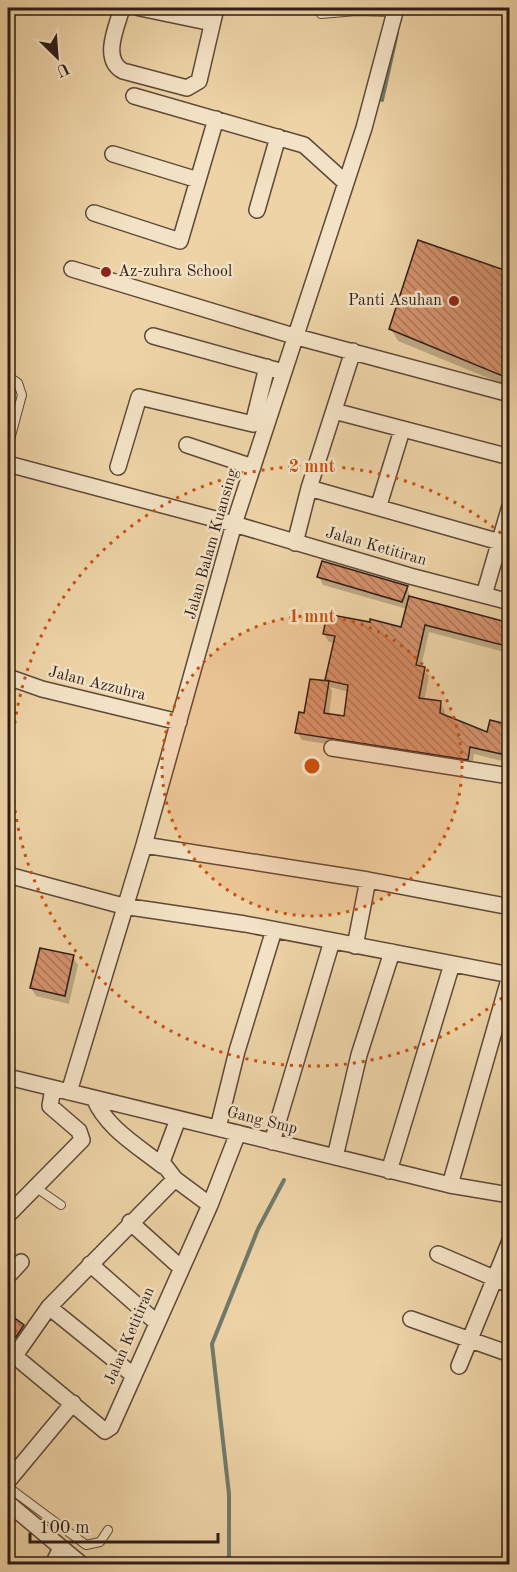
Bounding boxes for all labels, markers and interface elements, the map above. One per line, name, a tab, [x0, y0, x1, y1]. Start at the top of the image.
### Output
north arrow	[27, 27, 87, 87]
text: U	[53, 59, 72, 79]
place label: Az-zuhra School	[118, 264, 232, 280]
marker: Az-zuhra School	[99, 265, 113, 279]
place label: Panti Asuhan	[348, 293, 442, 309]
marker: Panti Asuhan	[447, 294, 461, 308]
text: 2 mnt	[289, 458, 336, 476]
street label: Jalan Balam Kuansing	[183, 466, 241, 621]
street label: Jalan Ketitiran	[324, 525, 429, 569]
text: 1 mnt	[289, 608, 336, 626]
street label: Jalan Azzuhra	[47, 664, 147, 704]
centre of rings	[302, 756, 322, 776]
street label: Gang Smp	[225, 1105, 299, 1137]
street label: Jalan Ketitiran	[102, 1285, 158, 1387]
scale bar	[30, 1506, 218, 1544]
text: 100 m	[39, 1519, 90, 1537]

